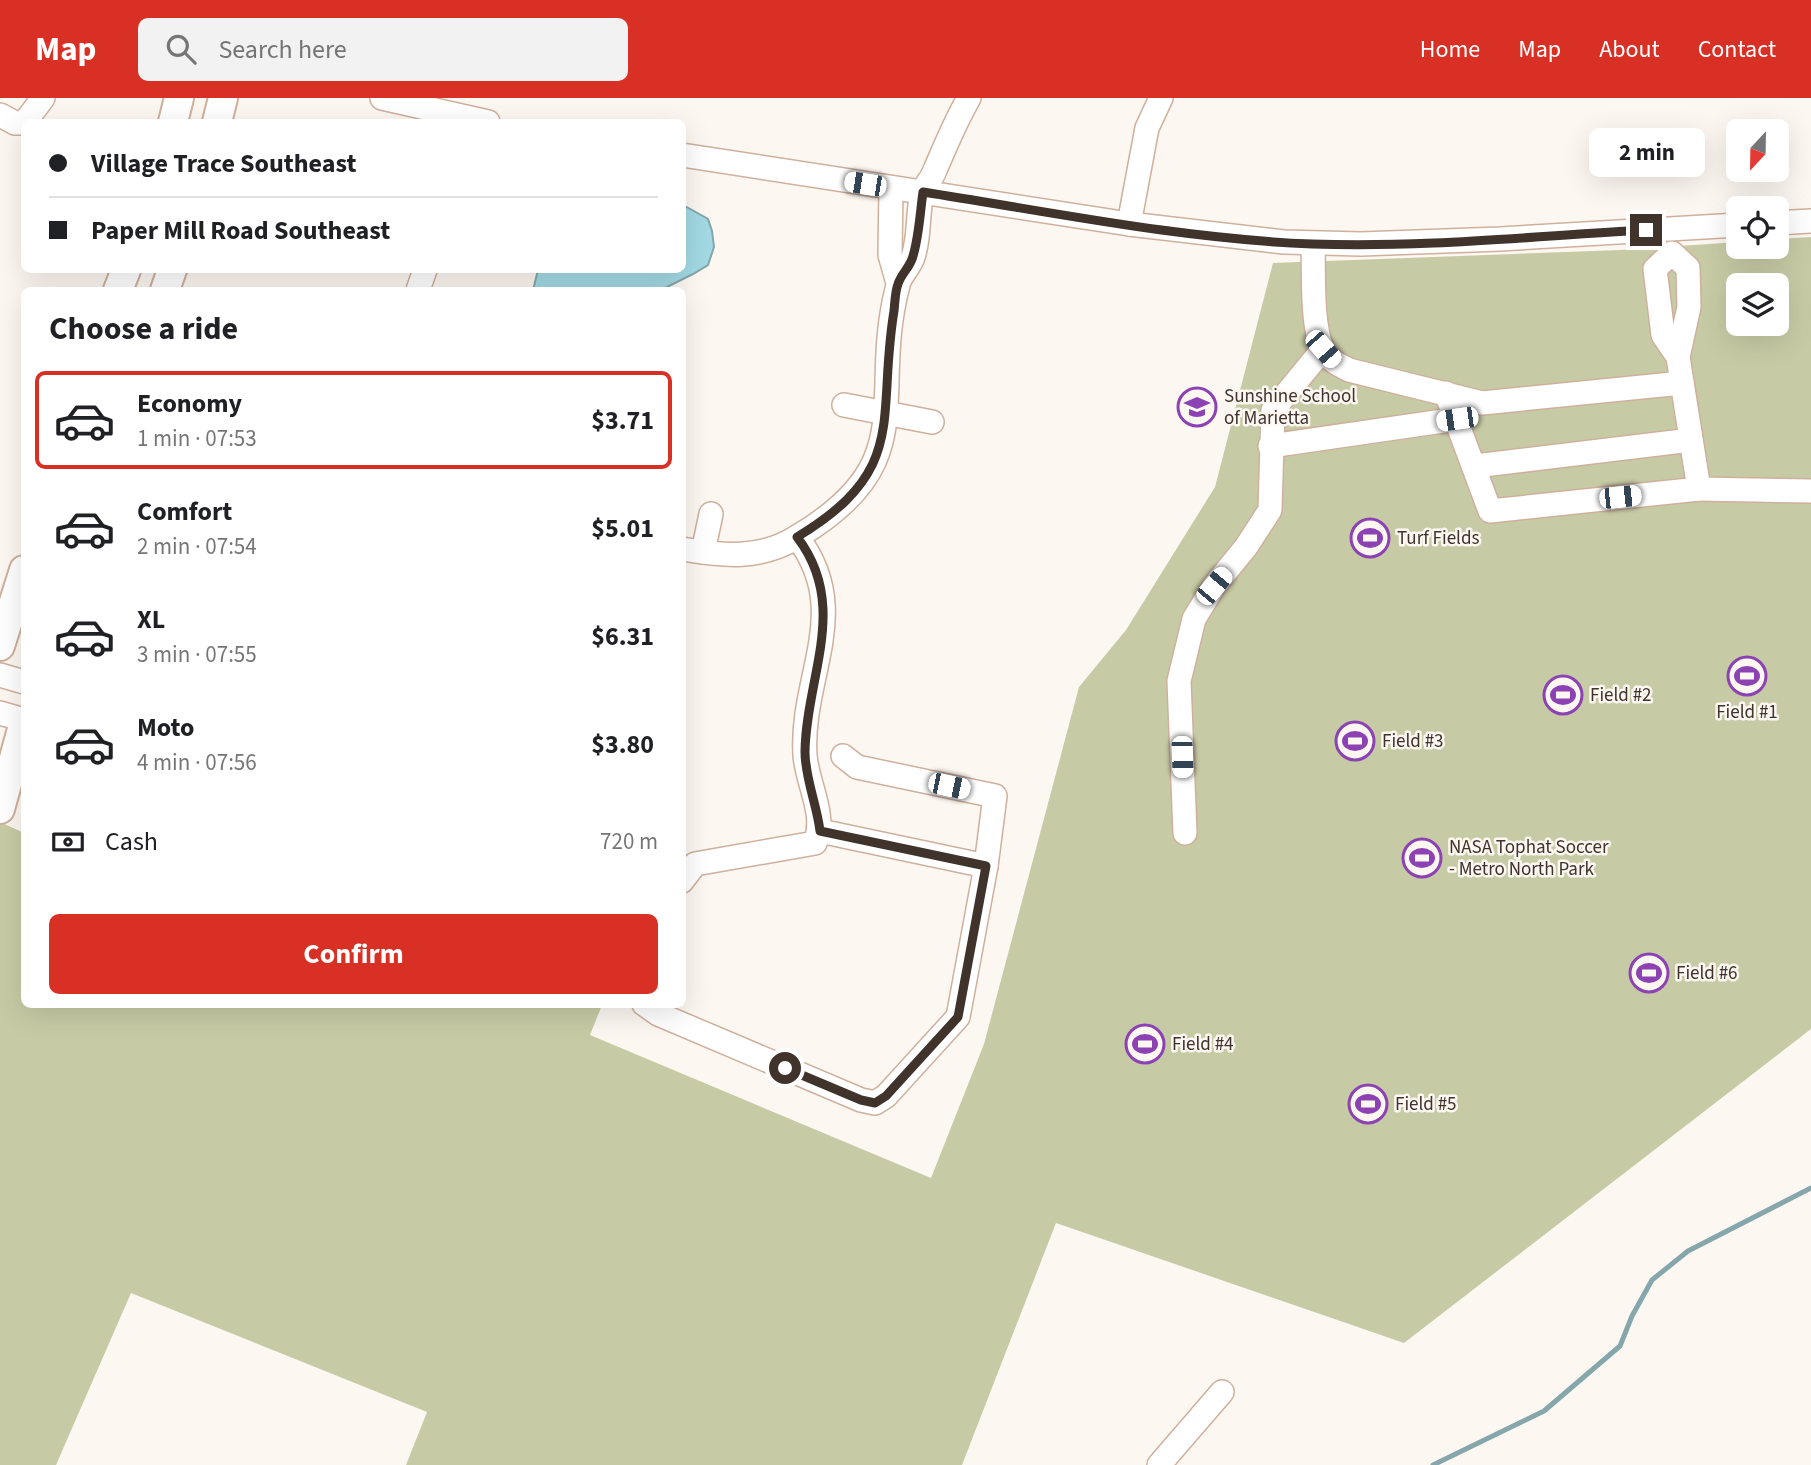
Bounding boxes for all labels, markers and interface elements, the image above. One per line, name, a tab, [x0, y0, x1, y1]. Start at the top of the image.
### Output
search box	[138, 18, 628, 81]
text: Map	[35, 26, 96, 73]
icon: search	[162, 30, 200, 68]
text: Search here	[218, 31, 347, 68]
text: Home	[1420, 32, 1480, 67]
text: Map	[1518, 32, 1561, 67]
text: About	[1599, 32, 1660, 67]
text: Contact	[1698, 32, 1776, 67]
north arrow	[1726, 119, 1788, 182]
map controls	[1726, 119, 1789, 336]
callout: 2 min	[1588, 129, 1704, 178]
text: 2 min	[1619, 136, 1675, 169]
text: Village Trace Southeast	[91, 145, 356, 182]
car	[843, 170, 888, 198]
button: locate	[1726, 196, 1789, 259]
text: Paper Mill Road Southeast	[91, 212, 390, 249]
route end	[1630, 214, 1662, 246]
button: layers	[1726, 273, 1789, 336]
text: Choose a ride	[49, 306, 238, 352]
car	[1302, 326, 1345, 372]
place label: Sunshine School of Marietta	[1224, 383, 1356, 432]
text: Economy	[137, 385, 242, 422]
school or university icon: Sunshine School of Marietta	[1176, 386, 1218, 428]
icon: car	[53, 389, 116, 452]
text: $3.71	[591, 402, 654, 439]
car	[1435, 406, 1480, 432]
text: 1 min · 07:53	[137, 422, 257, 455]
car	[1599, 484, 1642, 510]
text: Comfort	[137, 493, 232, 530]
icon: car	[53, 497, 116, 560]
text: $5.01	[591, 510, 654, 547]
sports icon: Turf Fields	[1349, 517, 1391, 559]
place label: Turf Fields	[1397, 525, 1479, 552]
text: 2 min · 07:54	[137, 530, 257, 563]
car	[1193, 563, 1236, 609]
text: XL	[137, 601, 165, 638]
icon: car	[53, 605, 116, 668]
text: $6.31	[591, 618, 654, 655]
text: 3 min · 07:55	[137, 638, 257, 671]
sports icon: Field #1	[1726, 655, 1768, 697]
sports icon: Field #2	[1542, 674, 1584, 716]
place label: Field #2	[1590, 682, 1652, 709]
place label: Field #1	[1716, 699, 1778, 726]
text: Moto	[137, 709, 194, 746]
icon: car	[53, 713, 116, 776]
sports icon: Field #3	[1334, 720, 1376, 762]
text: $3.80	[591, 726, 654, 763]
place label: Field #3	[1382, 728, 1444, 755]
car	[1171, 736, 1194, 778]
text: 4 min · 07:56	[137, 746, 257, 779]
car	[927, 771, 972, 801]
icon: cash	[49, 823, 87, 861]
text: Cash	[105, 823, 158, 860]
text: 720 m	[600, 825, 658, 858]
place label: NASA Tophat Soccer - Metro North Park	[1449, 834, 1609, 883]
sports icon: NASA Tophat Soccer - Metro North Park	[1401, 837, 1443, 879]
button: Confirm	[49, 914, 658, 994]
sports icon: Field #6	[1628, 952, 1670, 994]
place label: Field #6	[1676, 960, 1738, 987]
sports icon: Field #4	[1124, 1023, 1166, 1065]
place label: Field #4	[1172, 1031, 1234, 1058]
route start	[769, 1052, 801, 1084]
sports icon: Field #5	[1347, 1083, 1389, 1125]
place label: Field #5	[1395, 1091, 1457, 1118]

